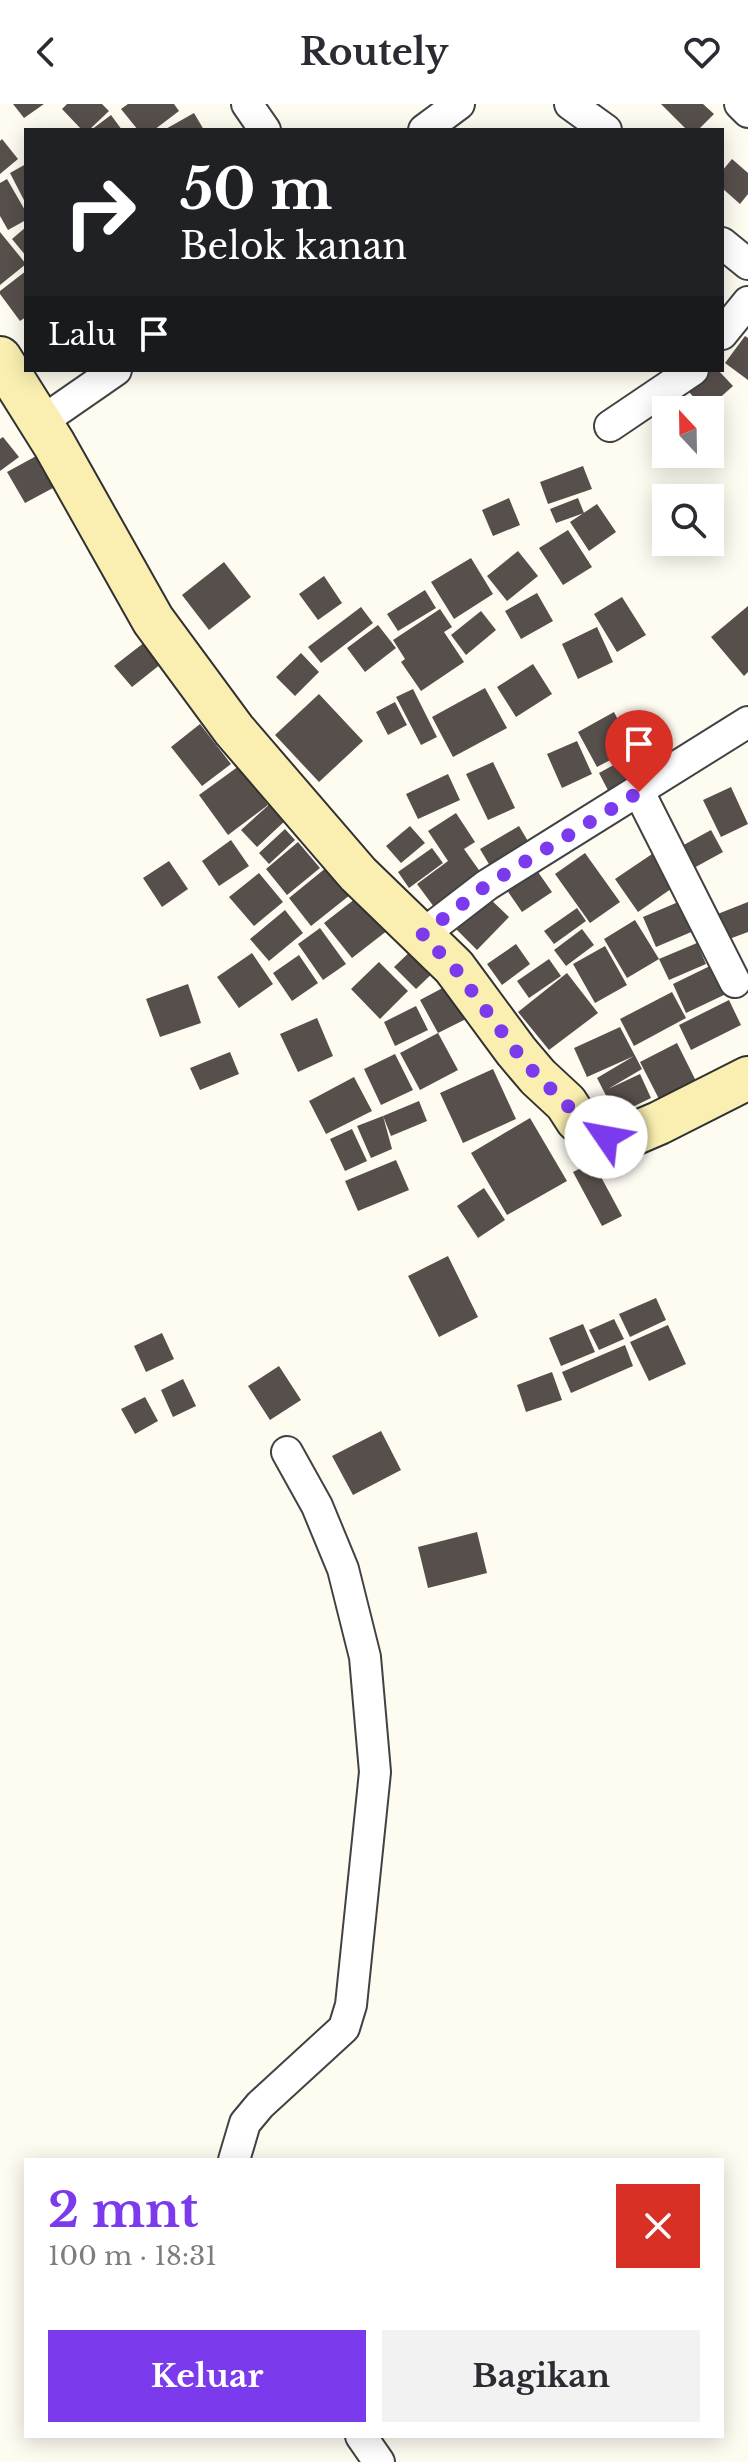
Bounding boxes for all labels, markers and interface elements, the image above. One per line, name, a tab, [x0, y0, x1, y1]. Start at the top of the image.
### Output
icon: back	[24, 30, 68, 74]
text: Routely	[300, 30, 448, 75]
icon: heart	[680, 30, 724, 74]
text: 50 m	[180, 155, 332, 224]
icon: right	[48, 160, 152, 264]
text: Belok kanan	[180, 224, 407, 269]
icon: arrive	[132, 312, 176, 356]
text: Lalu	[48, 316, 116, 353]
north arrow	[652, 396, 724, 468]
map controls	[652, 396, 724, 556]
button: search	[652, 484, 724, 556]
pin	[605, 710, 673, 792]
icon: arrive	[617, 722, 661, 766]
position arrow	[564, 1095, 648, 1179]
text: 2 mnt	[48, 2180, 198, 2240]
button: close	[616, 2184, 700, 2268]
text: 100 m · 18:31	[48, 2240, 217, 2272]
button: Keluar	[48, 2330, 366, 2422]
button: Bagikan	[382, 2330, 700, 2422]

